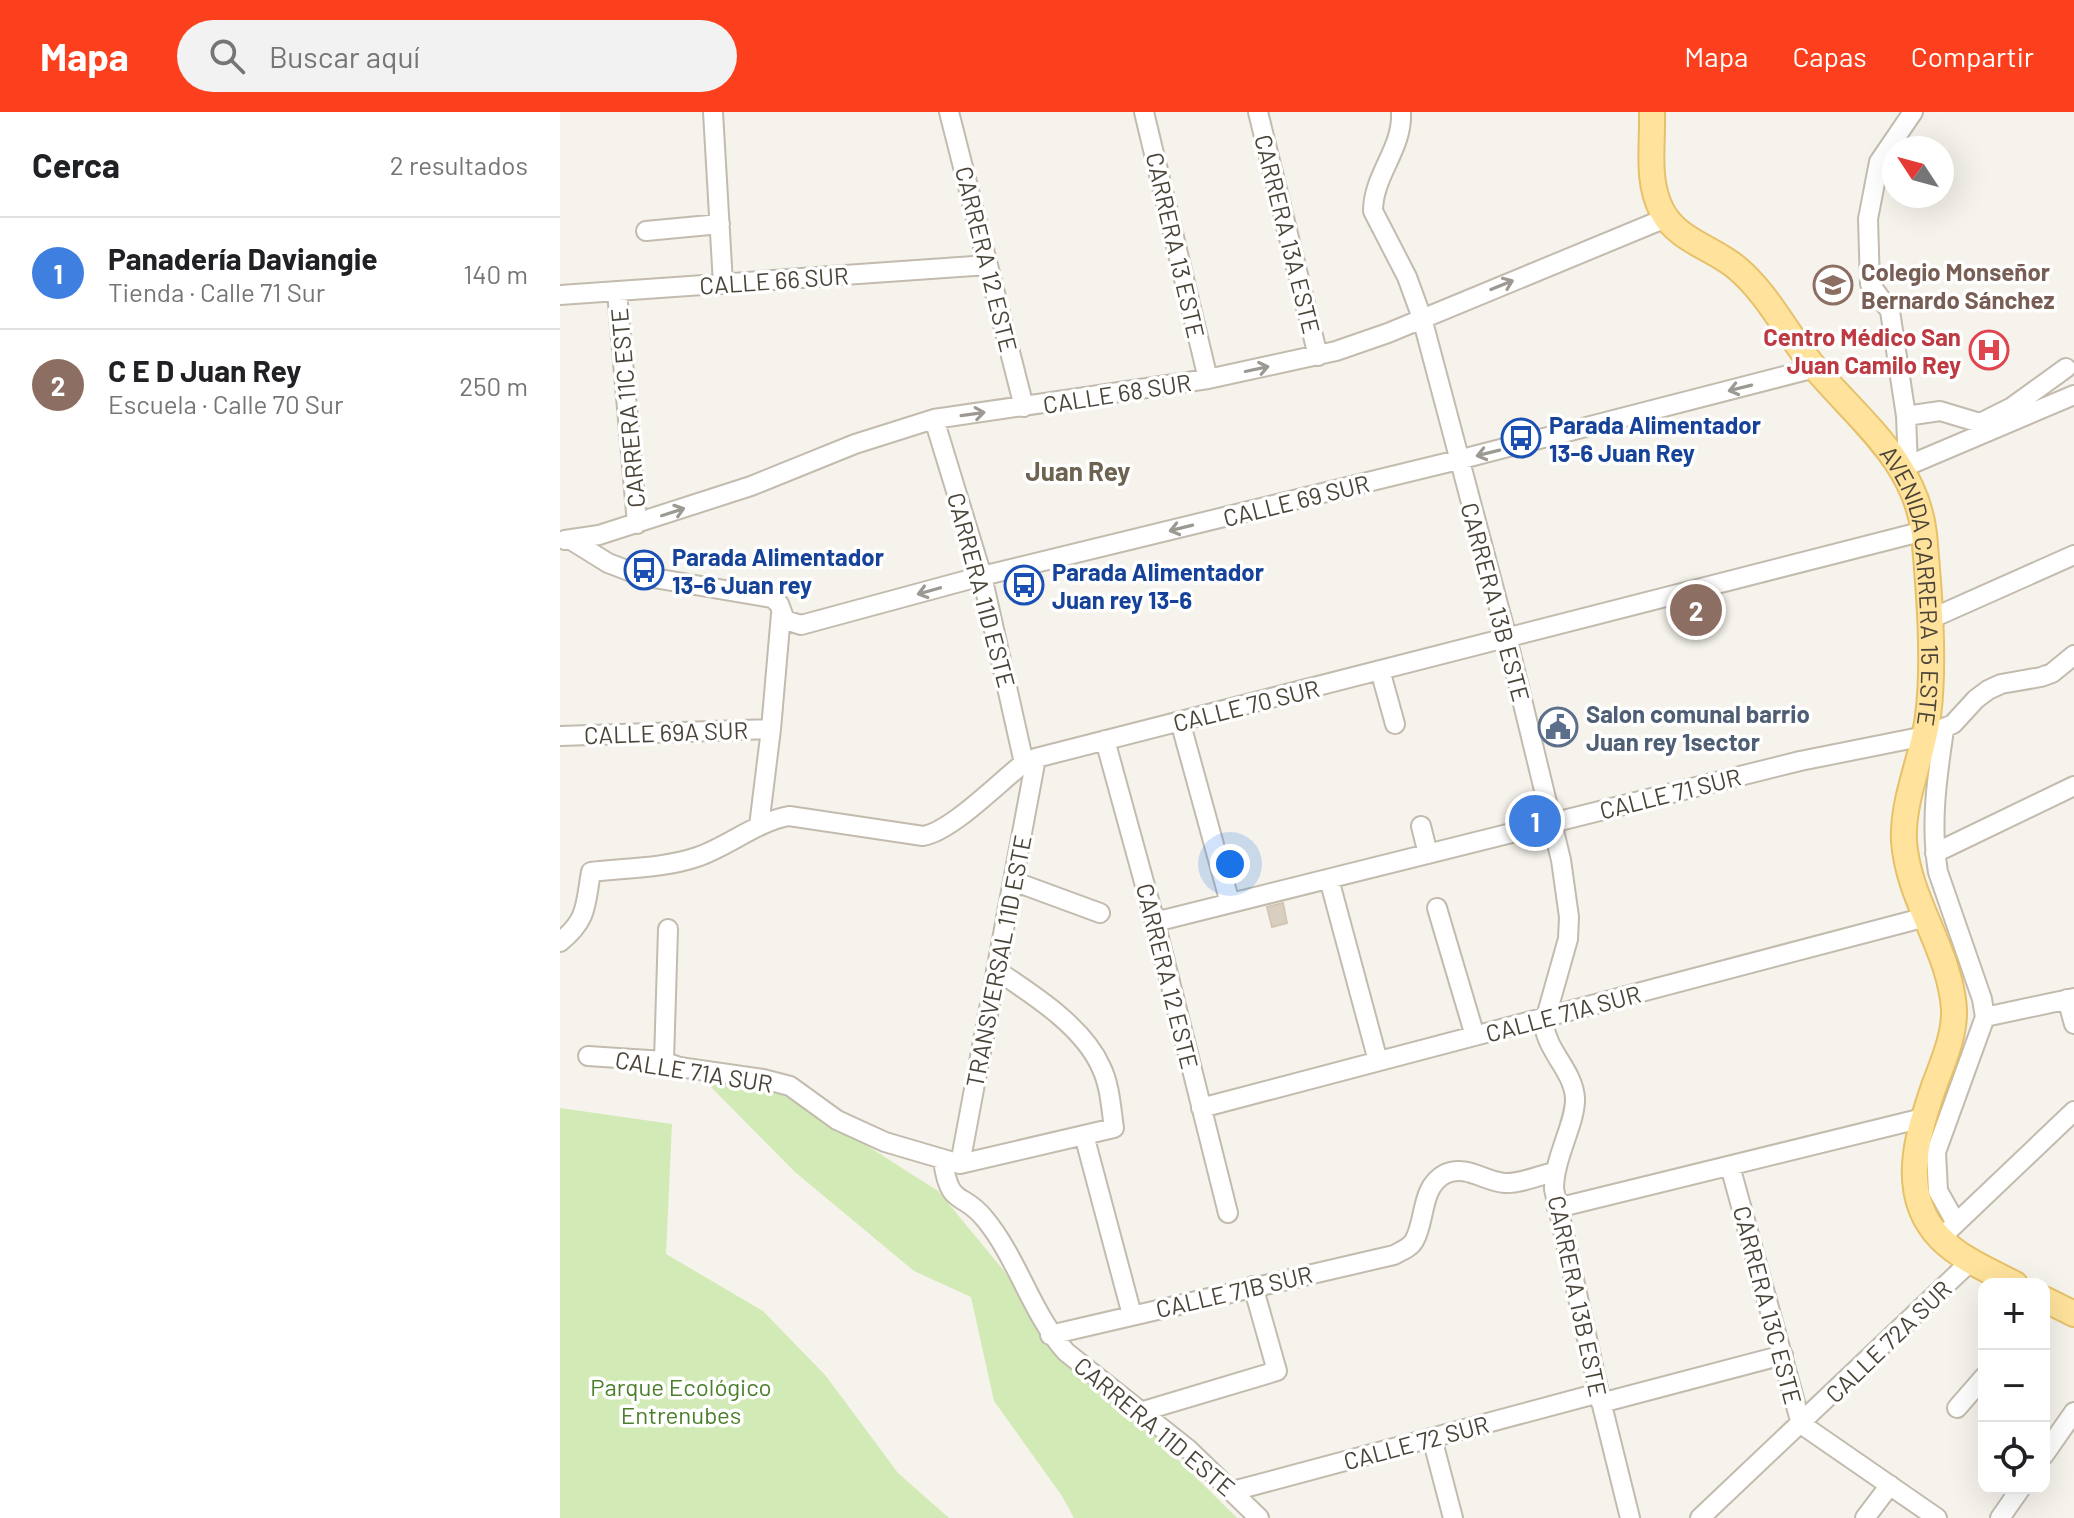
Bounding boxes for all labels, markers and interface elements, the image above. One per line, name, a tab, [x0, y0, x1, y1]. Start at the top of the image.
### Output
search box	[177, 20, 737, 92]
text: Mapa	[40, 33, 129, 79]
icon: search	[205, 34, 249, 78]
text: Buscar aquí	[269, 38, 420, 74]
text: Mapa	[1684, 39, 1748, 73]
text: Capas	[1792, 39, 1867, 73]
text: Compartir	[1911, 39, 2034, 73]
street label: CARRERA 13A ESTE	[1249, 131, 1327, 337]
north arrow	[1882, 136, 1954, 208]
text: Cerca	[32, 144, 120, 185]
text: 2 resultados	[390, 149, 528, 180]
street label: CARRERA 13 ESTE	[1141, 149, 1211, 341]
street label: CARRERA 12 ESTE	[950, 163, 1024, 355]
text: Panadería Daviangie	[108, 240, 378, 276]
place label: Colegio Monseñor Bernardo Sánchez	[1861, 257, 2055, 314]
text: 1	[53, 258, 63, 289]
text: 140 m	[463, 258, 528, 289]
street label: CALLE 66 SUR	[698, 260, 850, 300]
school or university icon: Colegio Monseñor Bernardo Sánchez	[1812, 264, 1854, 306]
text: Tienda · Calle 71 Sur	[108, 276, 325, 307]
one-way arrow	[1489, 277, 1514, 292]
street label: CARRERA 11C ESTE	[604, 307, 650, 509]
place label: Centro Médico San Juan Camilo Rey	[1763, 322, 1961, 379]
hospital icon: Centro Médico San Juan Camilo Rey	[1968, 329, 2010, 371]
text: C E D Juan Rey	[108, 352, 301, 388]
one-way arrow	[1244, 360, 1269, 375]
street label: CALLE 68 SUR	[1041, 367, 1193, 419]
text: 2	[51, 370, 65, 401]
text: 250 m	[459, 370, 528, 401]
one-way arrow	[1727, 382, 1753, 397]
text: Escuela · Calle 70 Sur	[108, 388, 343, 419]
one-way arrow	[960, 406, 985, 421]
place label: Parada Alimentador 13-6 Juan Rey	[1549, 410, 1761, 467]
bus stop icon: Parada Alimentador 13-6 Juan Rey	[1500, 417, 1542, 459]
street label: AVENIDA CARRERA 15 ESTE	[1875, 439, 1946, 728]
one-way arrow	[1476, 446, 1501, 461]
district label: Juan Rey	[1026, 455, 1130, 486]
street label: CALLE 69 SUR	[1220, 468, 1372, 532]
street label: CARRERA 11D ESTE	[942, 489, 1022, 691]
street label: CARRERA 13B ESTE	[1455, 499, 1537, 705]
one-way arrow	[661, 503, 686, 518]
one-way arrow	[1169, 521, 1194, 536]
place label: Parada Alimentador 13-6 Juan rey	[672, 542, 884, 599]
bus stop icon: Parada Alimentador 13-6 Juan rey	[623, 549, 665, 591]
place label: Parada Alimentador Juan rey 13-6	[1052, 557, 1264, 614]
bus stop icon: Parada Alimentador Juan rey 13-6	[1003, 564, 1045, 606]
pin: 2	[1670, 580, 1722, 640]
one-way arrow	[916, 584, 942, 599]
street label: CALLE 70 SUR	[1170, 673, 1322, 737]
place label: Salon comunal barrio Juan rey 1sector	[1586, 699, 1810, 756]
public building icon: Salon comunal barrio Juan rey 1sector	[1537, 706, 1579, 748]
street label: CALLE 69A SUR	[583, 715, 749, 749]
street label: CALLE 71 SUR	[1596, 761, 1744, 825]
pin: 1	[1509, 791, 1561, 851]
street label: TRANSVERSAL 11D ESTE	[959, 832, 1037, 1090]
your location	[1210, 844, 1250, 884]
street label: CARRERA 12 ESTE	[1131, 880, 1205, 1072]
street label: CALLE 71A SUR	[1482, 978, 1644, 1048]
street label: CALLE 71A SUR	[613, 1044, 775, 1098]
street label: CARRERA 13B ESTE	[1543, 1193, 1613, 1399]
street label: CARRERA 13C ESTE	[1728, 1203, 1808, 1407]
street label: CALLE 71B SUR	[1153, 1259, 1315, 1323]
street label: CALLE 72A SUR	[1819, 1274, 1957, 1408]
map controls	[1978, 1278, 2050, 1494]
button: +	[1978, 1278, 2050, 1350]
street label: CARRERA 11D ESTE	[1069, 1350, 1241, 1502]
button: −	[1978, 1350, 2050, 1422]
park label: Parque Ecológico Entrenubes	[590, 1372, 772, 1429]
street label: CALLE 72 SUR	[1340, 1409, 1492, 1475]
button: locate	[1978, 1422, 2050, 1494]

